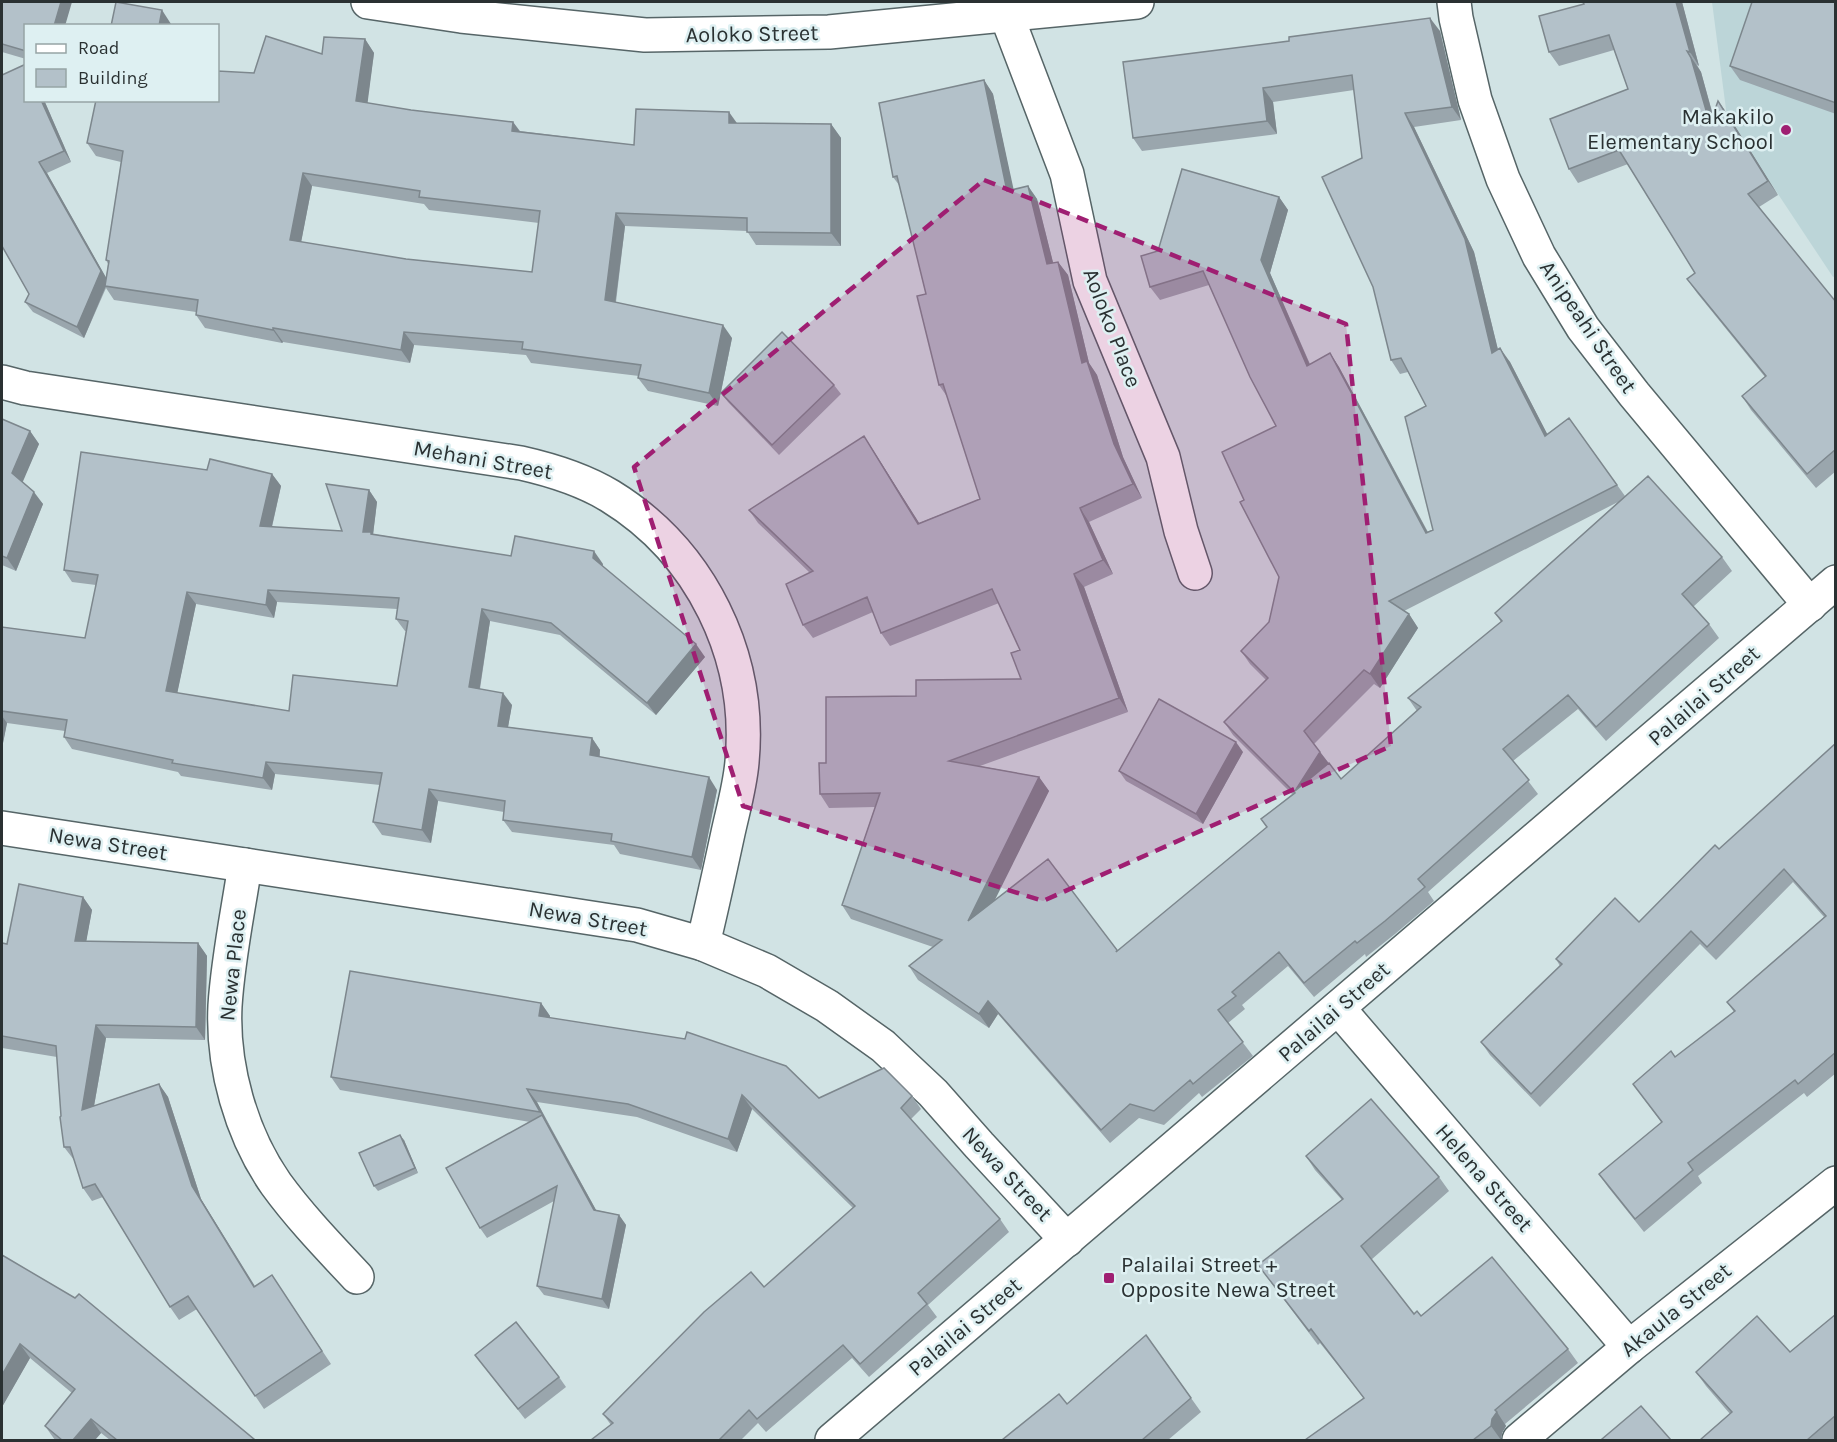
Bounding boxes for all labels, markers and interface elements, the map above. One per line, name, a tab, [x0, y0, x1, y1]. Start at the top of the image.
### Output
street label: Aoloko Street	[685, 20, 819, 48]
legend	[24, 24, 219, 102]
text: Road	[78, 37, 119, 59]
text: Building	[78, 67, 148, 89]
place label: Makakilo Elementary School	[1587, 104, 1774, 155]
marker: Makakilo Elementary School	[1779, 123, 1793, 137]
street label: Anipeahi Street	[1534, 256, 1642, 398]
street label: Aoloko Place	[1077, 265, 1147, 391]
street label: Mehani Street	[411, 435, 555, 485]
street label: Palailai Street	[1643, 640, 1765, 752]
street label: Newa Street	[47, 822, 169, 866]
street label: Newa Street	[527, 896, 649, 942]
street label: Newa Place	[214, 908, 252, 1022]
street label: Palailai Street	[1273, 956, 1395, 1068]
street label: Helena Street	[1430, 1119, 1538, 1237]
street label: Newa Street	[957, 1121, 1057, 1227]
place label: Palailai Street + Opposite Newa Street	[1121, 1252, 1336, 1303]
street label: Akaula Street	[1616, 1258, 1736, 1362]
marker: Palailai Street + Opposite Newa Street	[1102, 1271, 1116, 1285]
street label: Palailai Street	[903, 1272, 1027, 1382]

